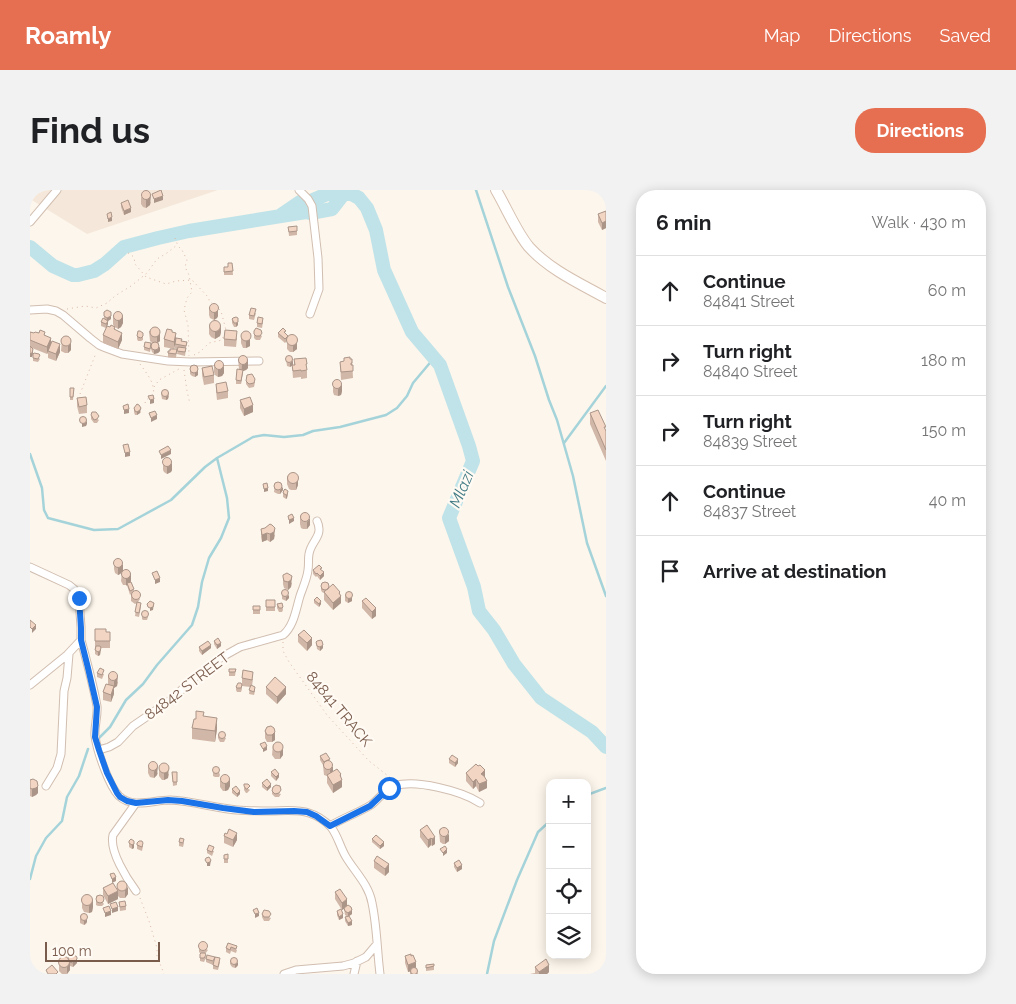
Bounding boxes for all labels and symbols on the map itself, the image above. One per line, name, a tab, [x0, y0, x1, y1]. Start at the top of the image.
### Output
water label: Mlazi	[445, 467, 478, 510]
route end	[68, 587, 91, 610]
street label: 84842 STREET	[141, 648, 233, 724]
street label: 84841 TRACK	[302, 668, 376, 751]
route start	[378, 777, 401, 800]
scale bar	[45, 939, 160, 962]

